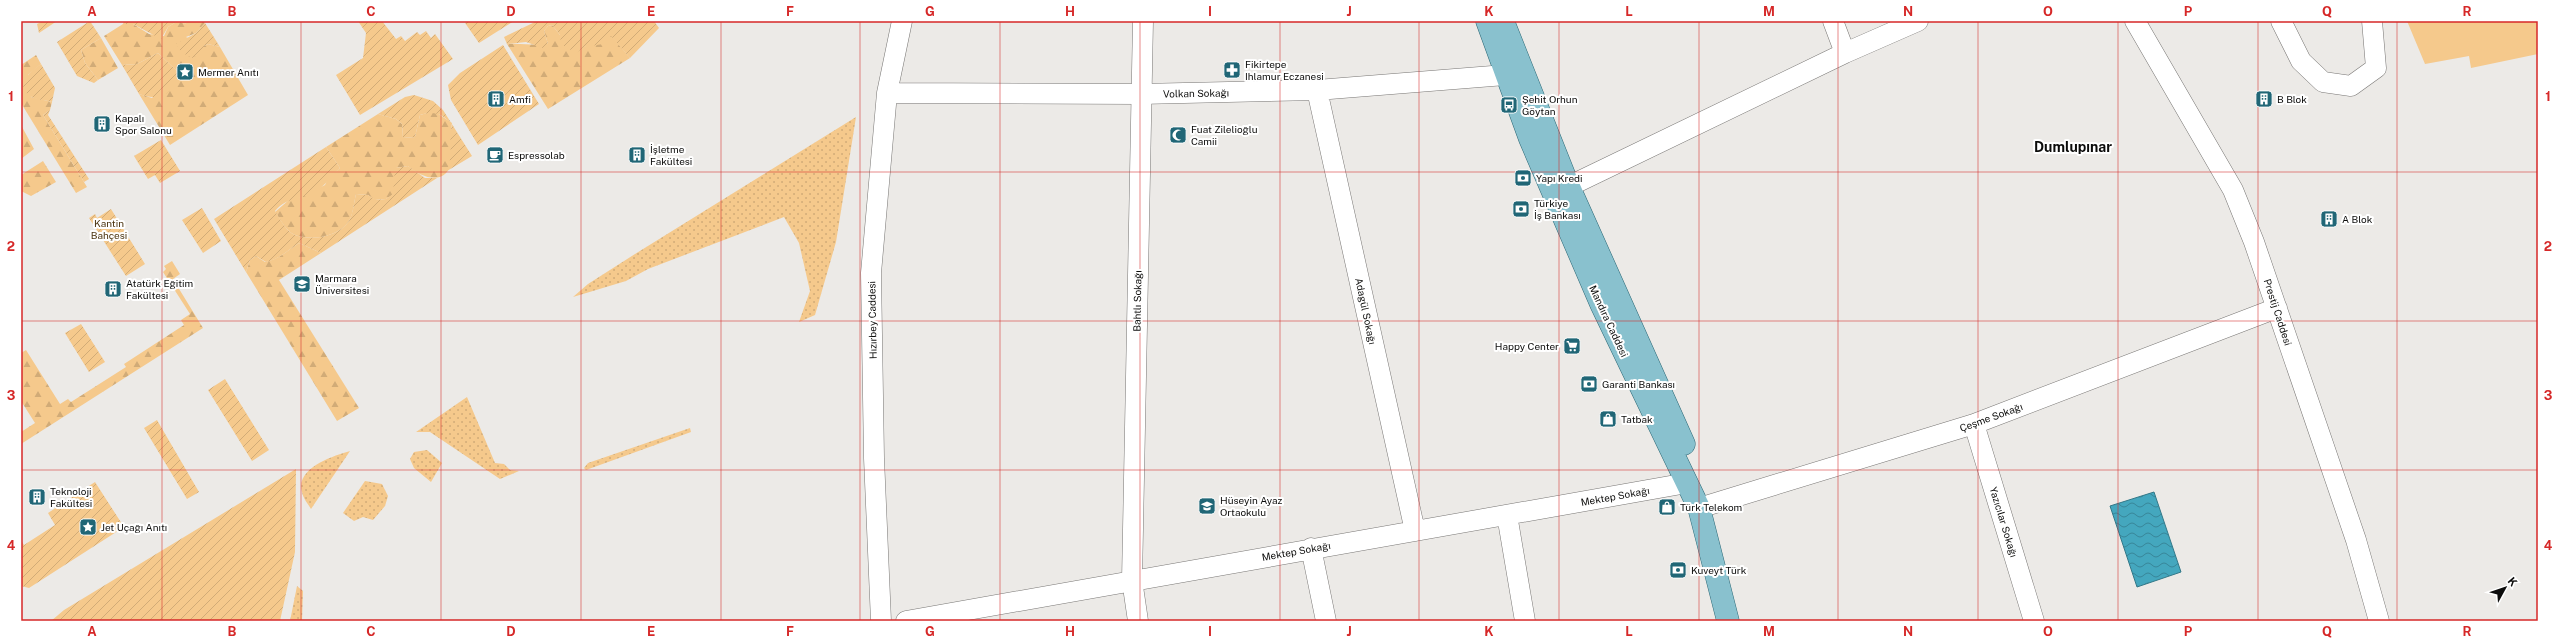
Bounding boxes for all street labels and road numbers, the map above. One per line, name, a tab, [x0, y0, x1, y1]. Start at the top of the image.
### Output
street label: Volkan Sokağı	[1163, 86, 1229, 100]
street label: Bahtlı Sokağı	[1130, 270, 1144, 332]
street label: Adagül Sokağı	[1353, 277, 1379, 345]
street label: Prestij Caddesi	[2262, 277, 2294, 347]
street label: Hızırbey Caddesi	[865, 281, 879, 359]
street label: Mandıra Caddesi	[1587, 283, 1631, 359]
street label: Çeşme Sokağı	[1958, 400, 2024, 434]
street label: Mektep Sokağı	[1580, 484, 1650, 508]
street label: Yazıcılar Sokağı	[1988, 485, 2020, 559]
street label: Mektep Sokağı	[1261, 539, 1331, 563]

